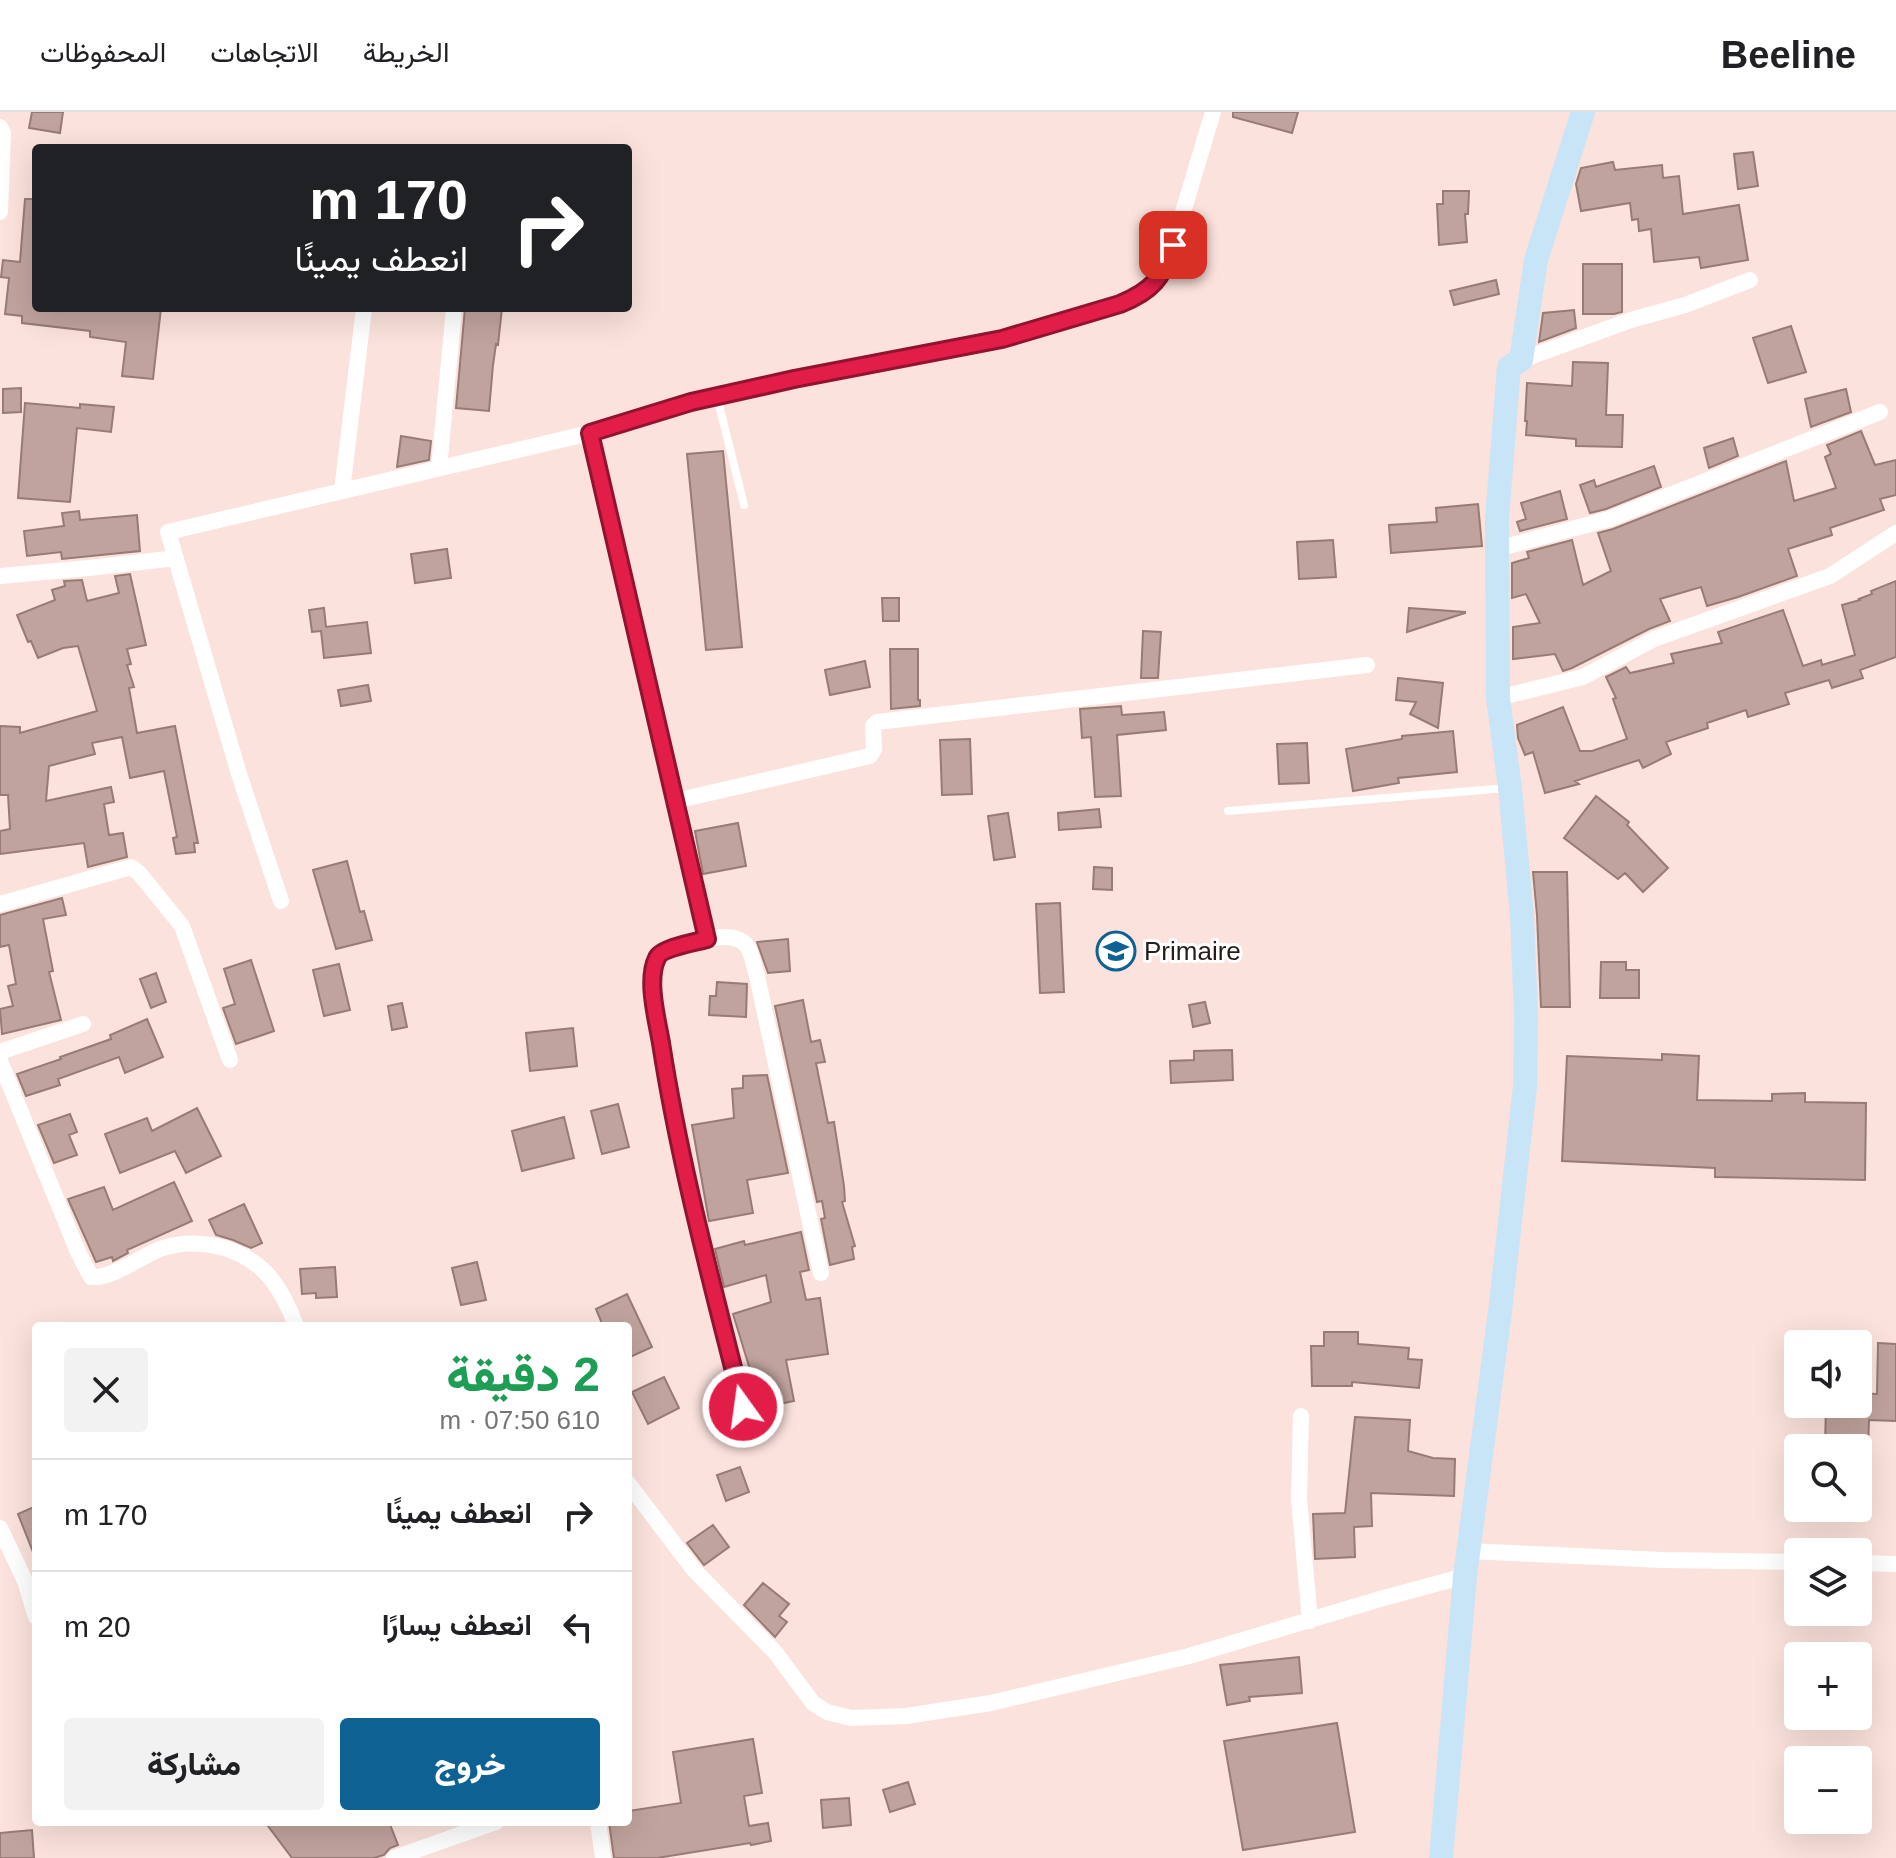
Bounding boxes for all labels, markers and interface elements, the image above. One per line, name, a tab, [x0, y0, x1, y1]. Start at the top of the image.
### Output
text: Beeline	[1721, 34, 1856, 76]
text: المحفوظات	[40, 37, 166, 68]
text: الاتجاهات	[210, 37, 319, 68]
text: الخريطة	[363, 37, 449, 68]
text: 170 m	[309, 168, 468, 231]
icon: right	[496, 176, 600, 280]
pin	[1139, 211, 1207, 279]
icon: arrive	[1151, 223, 1195, 267]
text: انعطف يمينًا	[295, 238, 468, 279]
school or university icon: Primaire	[1095, 930, 1137, 972]
place label: Primaire	[1144, 936, 1241, 966]
map controls	[1784, 1330, 1872, 1834]
button: sound	[1784, 1330, 1872, 1418]
button: close	[64, 1348, 148, 1432]
text: 2 دقيقة	[446, 1348, 600, 1401]
position arrow	[701, 1365, 785, 1449]
text: 610 m · 07:50	[440, 1405, 600, 1435]
button: search	[1784, 1434, 1872, 1522]
icon: right	[556, 1493, 600, 1537]
text: انعطف يمينًا	[385, 1496, 532, 1529]
text: 170 m	[64, 1498, 147, 1531]
button: layers	[1784, 1538, 1872, 1626]
icon: left	[556, 1605, 600, 1649]
text: انعطف يسارًا	[382, 1608, 532, 1641]
text: 20 m	[64, 1610, 131, 1643]
button: +	[1784, 1642, 1872, 1730]
button: مشاركة	[64, 1718, 324, 1810]
button: خروج	[340, 1718, 600, 1810]
button: −	[1784, 1746, 1872, 1834]

